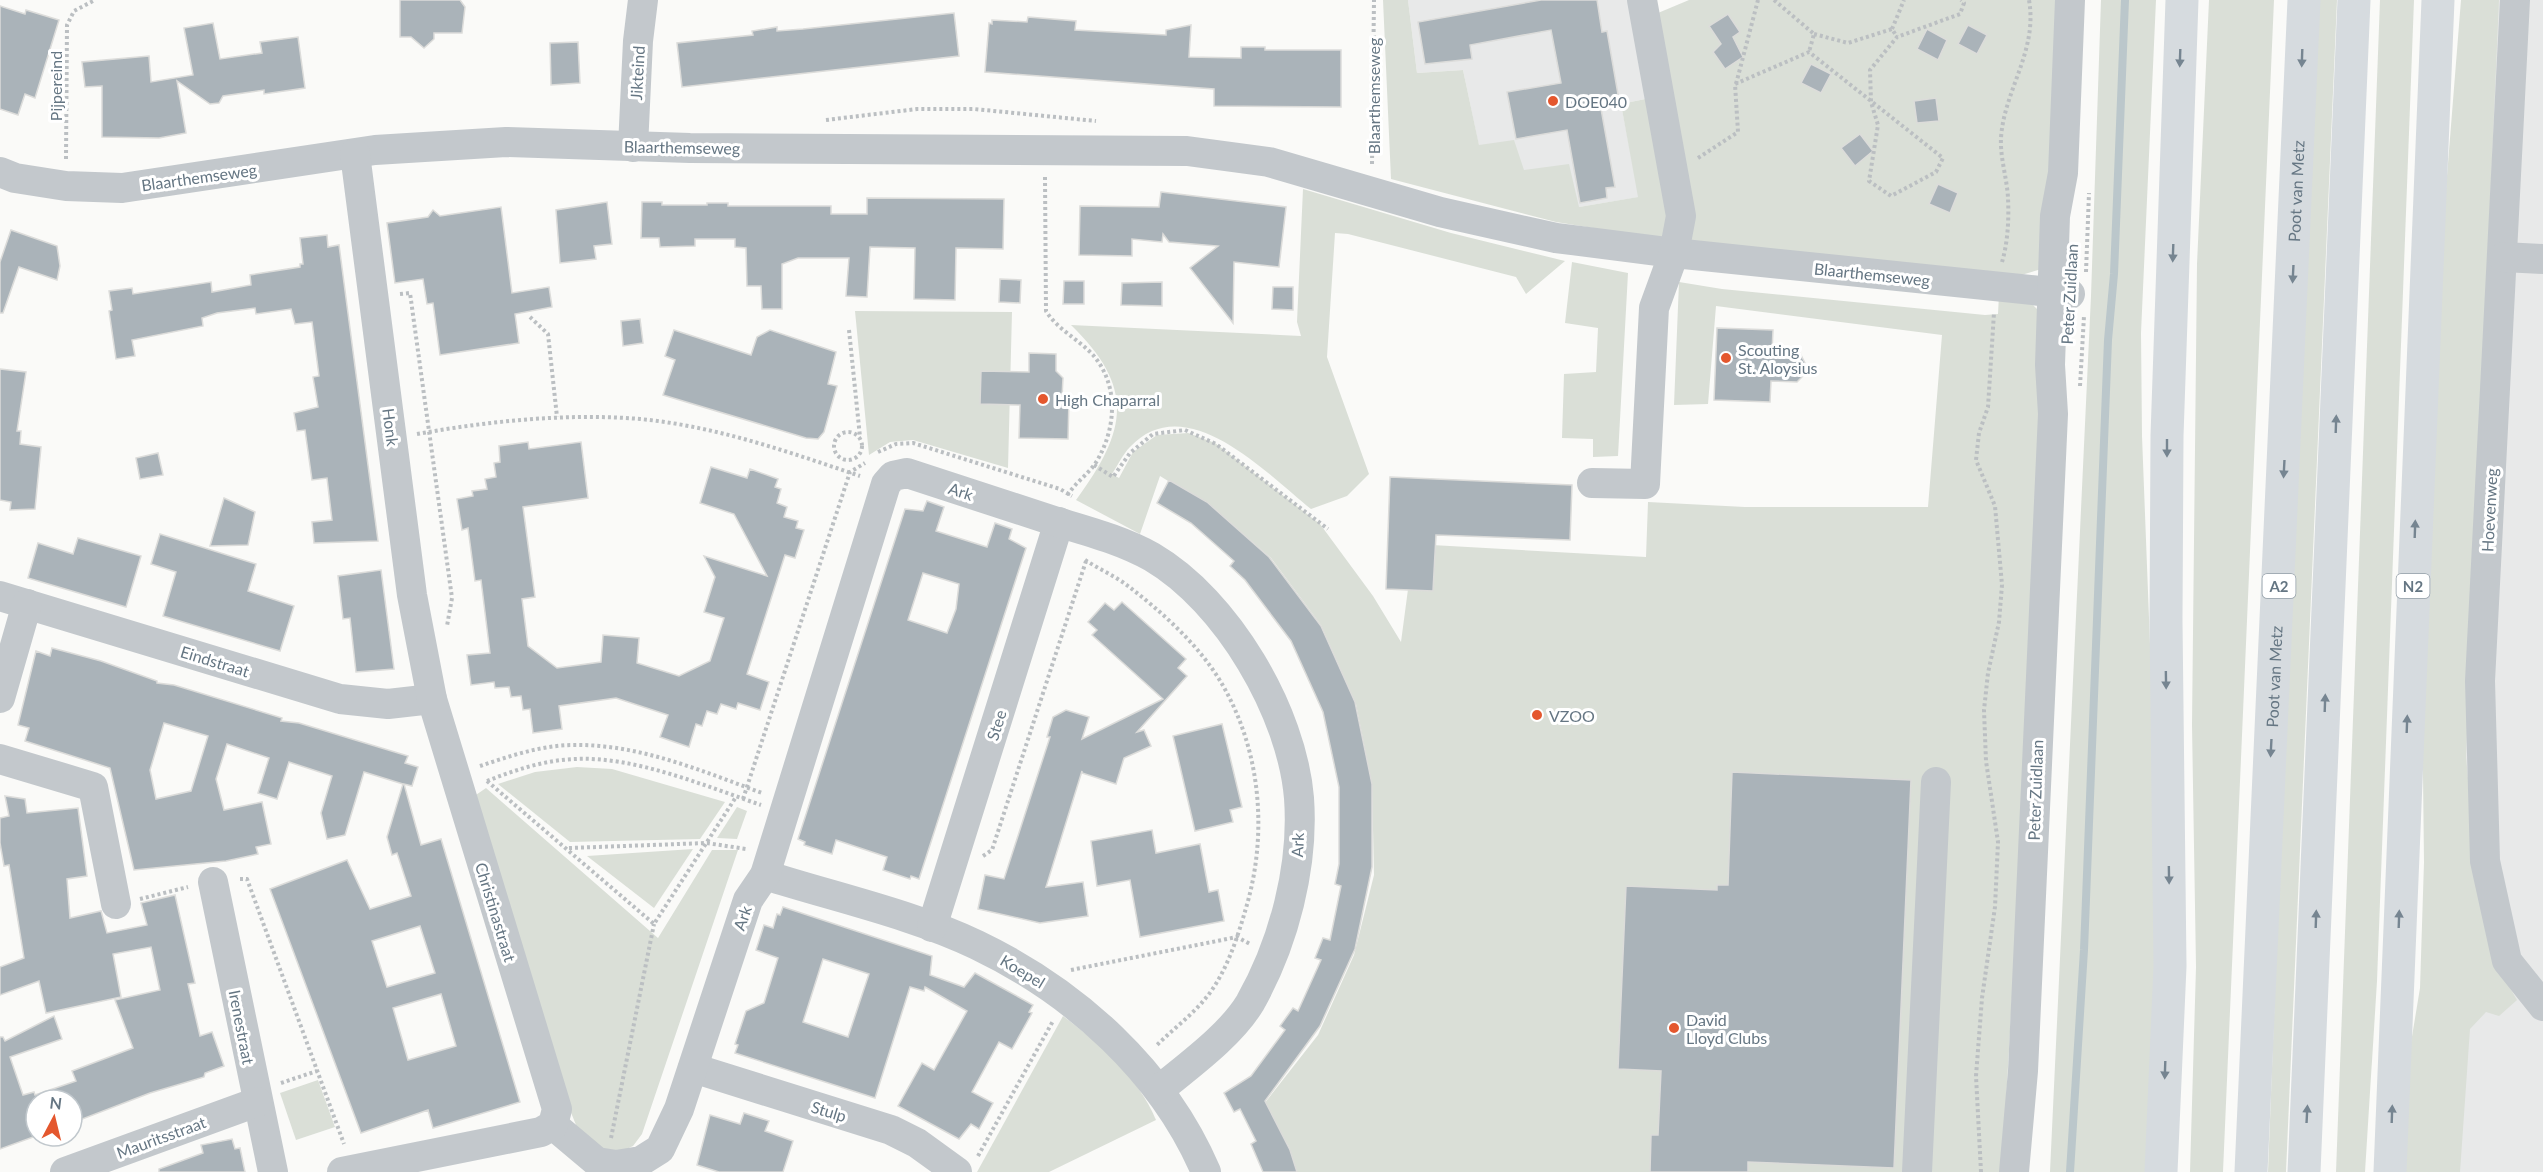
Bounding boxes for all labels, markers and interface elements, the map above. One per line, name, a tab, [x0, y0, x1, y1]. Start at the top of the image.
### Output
street label: Blaarthemseweg	[1364, 38, 1383, 154]
street label: Jikteind	[626, 45, 648, 101]
one-way arrow	[2176, 49, 2185, 68]
one-way arrow	[2297, 49, 2306, 68]
street label: Pijpereind	[46, 51, 65, 121]
place label: DOE040	[1565, 92, 1627, 111]
marker: DOE040	[1546, 94, 1560, 108]
street label: Blaarthemseweg	[624, 136, 740, 158]
street label: Poot van Metz	[2284, 140, 2307, 242]
street label: Blaarthemseweg	[140, 159, 258, 195]
street label: Peter Zuidlaan	[2057, 243, 2081, 345]
one-way arrow	[2168, 244, 2177, 263]
street label: Blaarthemseweg	[1813, 258, 1931, 290]
one-way arrow	[2288, 265, 2297, 284]
place label: Scouting St. Aloysius	[1738, 340, 1818, 377]
marker: Scouting St. Aloysius	[1719, 351, 1733, 365]
place label: High Chaparral	[1055, 390, 1160, 409]
marker: High Chaparral	[1036, 392, 1050, 406]
street label: Honk	[379, 407, 403, 448]
one-way arrow	[2332, 415, 2341, 434]
one-way arrow	[2162, 439, 2172, 458]
one-way arrow	[2279, 460, 2288, 479]
street label: Hoevenweg	[2477, 468, 2501, 552]
street label: Ark	[946, 478, 977, 504]
one-way arrow	[2411, 520, 2420, 539]
road number: A2	[2262, 574, 2296, 598]
road number: N2	[2396, 574, 2430, 598]
street label: Poot van Metz	[2262, 625, 2285, 728]
street label: Eindstraat	[178, 642, 252, 681]
one-way arrow	[2161, 670, 2171, 689]
one-way arrow	[2320, 693, 2329, 712]
place label: VZOO	[1549, 706, 1595, 725]
street label: Stee	[982, 707, 1010, 743]
marker: VZOO	[1530, 708, 1544, 722]
one-way arrow	[2403, 714, 2412, 733]
one-way arrow	[2267, 738, 2276, 757]
street label: Peter Zuidlaan	[2024, 739, 2046, 841]
street label: Ark	[1287, 831, 1307, 858]
street label: Christinastraat	[472, 860, 520, 964]
one-way arrow	[2164, 865, 2173, 884]
street label: Ark	[729, 902, 755, 933]
one-way arrow	[2311, 909, 2320, 928]
one-way arrow	[2395, 909, 2404, 928]
street label: Koepel	[997, 950, 1049, 992]
street label: Irenestraat	[225, 988, 259, 1066]
place label: David Lloyd Clubs	[1686, 1010, 1767, 1047]
marker: David Lloyd Clubs	[1667, 1021, 1681, 1035]
one-way arrow	[2161, 1060, 2170, 1079]
north arrow	[24, 1088, 84, 1148]
text: N	[49, 1092, 63, 1113]
street label: Stulp	[809, 1097, 849, 1125]
one-way arrow	[2302, 1104, 2311, 1123]
one-way arrow	[2387, 1104, 2397, 1123]
street label: Mauritsstraat	[114, 1112, 209, 1162]

